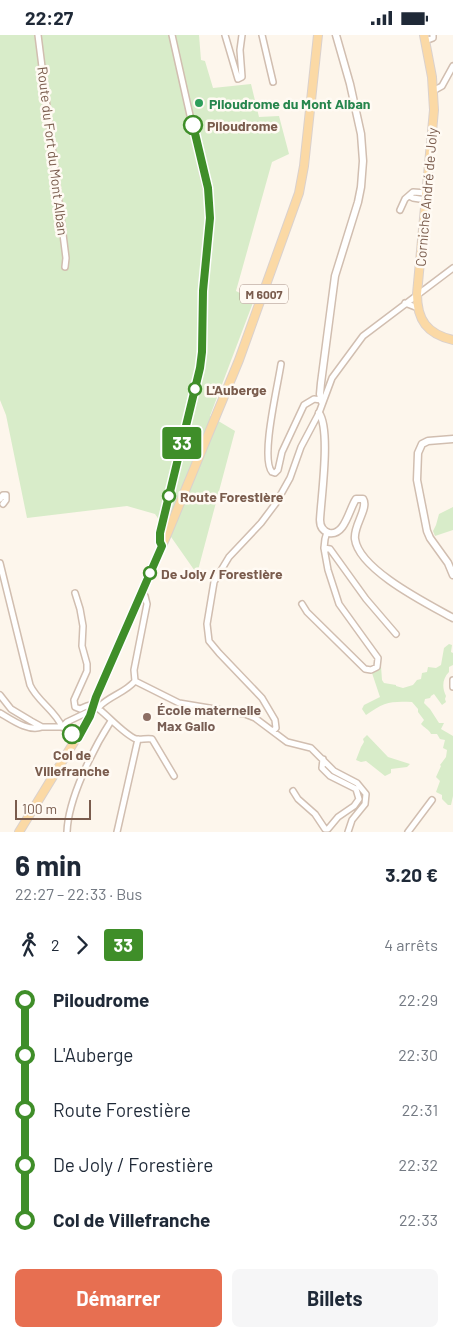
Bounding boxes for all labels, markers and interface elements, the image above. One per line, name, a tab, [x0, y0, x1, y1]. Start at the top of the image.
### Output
text: 22:27	[25, 6, 73, 29]
street label: Route du Fort du Mont Alban	[34, 66, 72, 236]
place label: Piloudrome du Mont Alban	[209, 95, 371, 112]
marker: Piloudrome du Mont Alban	[193, 97, 205, 109]
marker: Piloudrome	[183, 115, 203, 135]
place label: Piloudrome	[207, 117, 278, 134]
street label: Corniche André de Joly	[411, 126, 441, 267]
road number: M 6007	[240, 285, 288, 303]
place label: L'Auberge	[206, 381, 267, 398]
marker: L'Auberge	[188, 382, 202, 396]
line badge: 33	[160, 427, 204, 459]
text: 33	[172, 432, 192, 454]
place label: Route Forestière	[180, 488, 284, 505]
marker: Route Forestière	[162, 489, 176, 503]
place label: De Joly / Forestière	[161, 565, 283, 582]
marker: De Joly / Forestière	[143, 566, 157, 580]
place label: École maternelle Max Gallo	[157, 701, 262, 734]
marker: École maternelle Max Gallo	[141, 711, 153, 723]
marker: Col de Villefranche	[62, 724, 82, 744]
place label: Col de Villefranche	[34, 746, 110, 779]
scale bar	[15, 797, 91, 820]
text: 100 m	[22, 800, 57, 817]
text: 6 min	[15, 848, 81, 882]
text: 3.20 €	[385, 863, 438, 886]
text: 22:27 – 22:33 · Bus	[15, 884, 142, 903]
icon: walk	[15, 931, 43, 959]
icon: forward	[68, 931, 96, 959]
text: 33	[114, 934, 133, 956]
text: 2	[51, 935, 60, 954]
text: 4 arrêts	[384, 935, 438, 954]
text: Piloudrome	[53, 988, 149, 1011]
text: 22:29	[399, 990, 438, 1009]
text: L'Auberge	[53, 1043, 133, 1066]
text: 22:30	[398, 1045, 438, 1064]
text: Route Forestière	[53, 1098, 191, 1121]
text: 22:31	[402, 1100, 438, 1119]
text: De Joly / Forestière	[53, 1153, 213, 1176]
text: 22:32	[399, 1155, 438, 1174]
text: Col de Villefranche	[53, 1208, 210, 1231]
text: 22:33	[399, 1210, 438, 1229]
button: Démarrer	[15, 1269, 222, 1327]
button: Billets	[232, 1269, 438, 1327]

